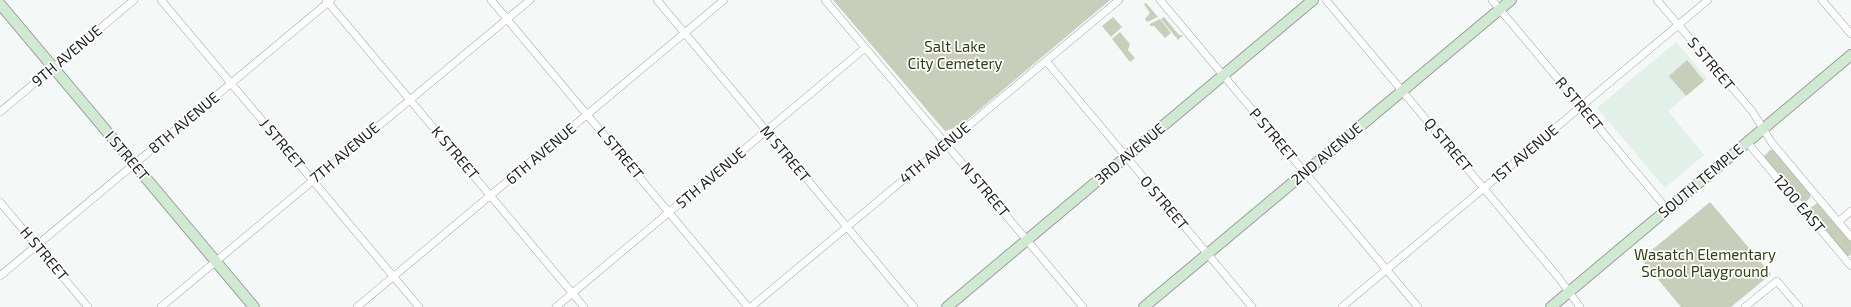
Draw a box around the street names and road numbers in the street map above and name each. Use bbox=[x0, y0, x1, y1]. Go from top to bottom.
street label: 9TH AVENUE bbox=[28, 21, 106, 91]
street label: S STREET bbox=[1684, 34, 1738, 94]
street label: R STREET bbox=[1551, 73, 1607, 135]
street label: 8TH AVENUE bbox=[145, 88, 223, 158]
street label: P STREET bbox=[1246, 105, 1300, 165]
street label: Q STREET bbox=[1420, 114, 1476, 176]
street label: J STREET bbox=[256, 115, 308, 173]
street label: 4TH AVENUE bbox=[896, 118, 974, 188]
street label: 7TH AVENUE bbox=[307, 119, 383, 187]
street label: 6TH AVENUE bbox=[502, 119, 580, 189]
street label: 3RD AVENUE bbox=[1091, 119, 1169, 189]
street label: 2ND AVENUE bbox=[1288, 119, 1366, 189]
street label: 1ST AVENUE bbox=[1488, 121, 1562, 187]
street label: M STREET bbox=[756, 122, 814, 186]
street label: K STREET bbox=[427, 123, 483, 183]
street label: L STREET bbox=[593, 123, 647, 183]
street label: I STREET bbox=[101, 128, 153, 184]
street label: SOUTH TEMPLE bbox=[1655, 140, 1747, 222]
street label: 5TH AVENUE bbox=[672, 144, 750, 212]
street label: N STREET bbox=[957, 159, 1013, 221]
street label: 1200 EAST bbox=[1769, 171, 1829, 237]
street label: O STREET bbox=[1136, 172, 1192, 234]
street label: H STREET bbox=[16, 223, 72, 285]

